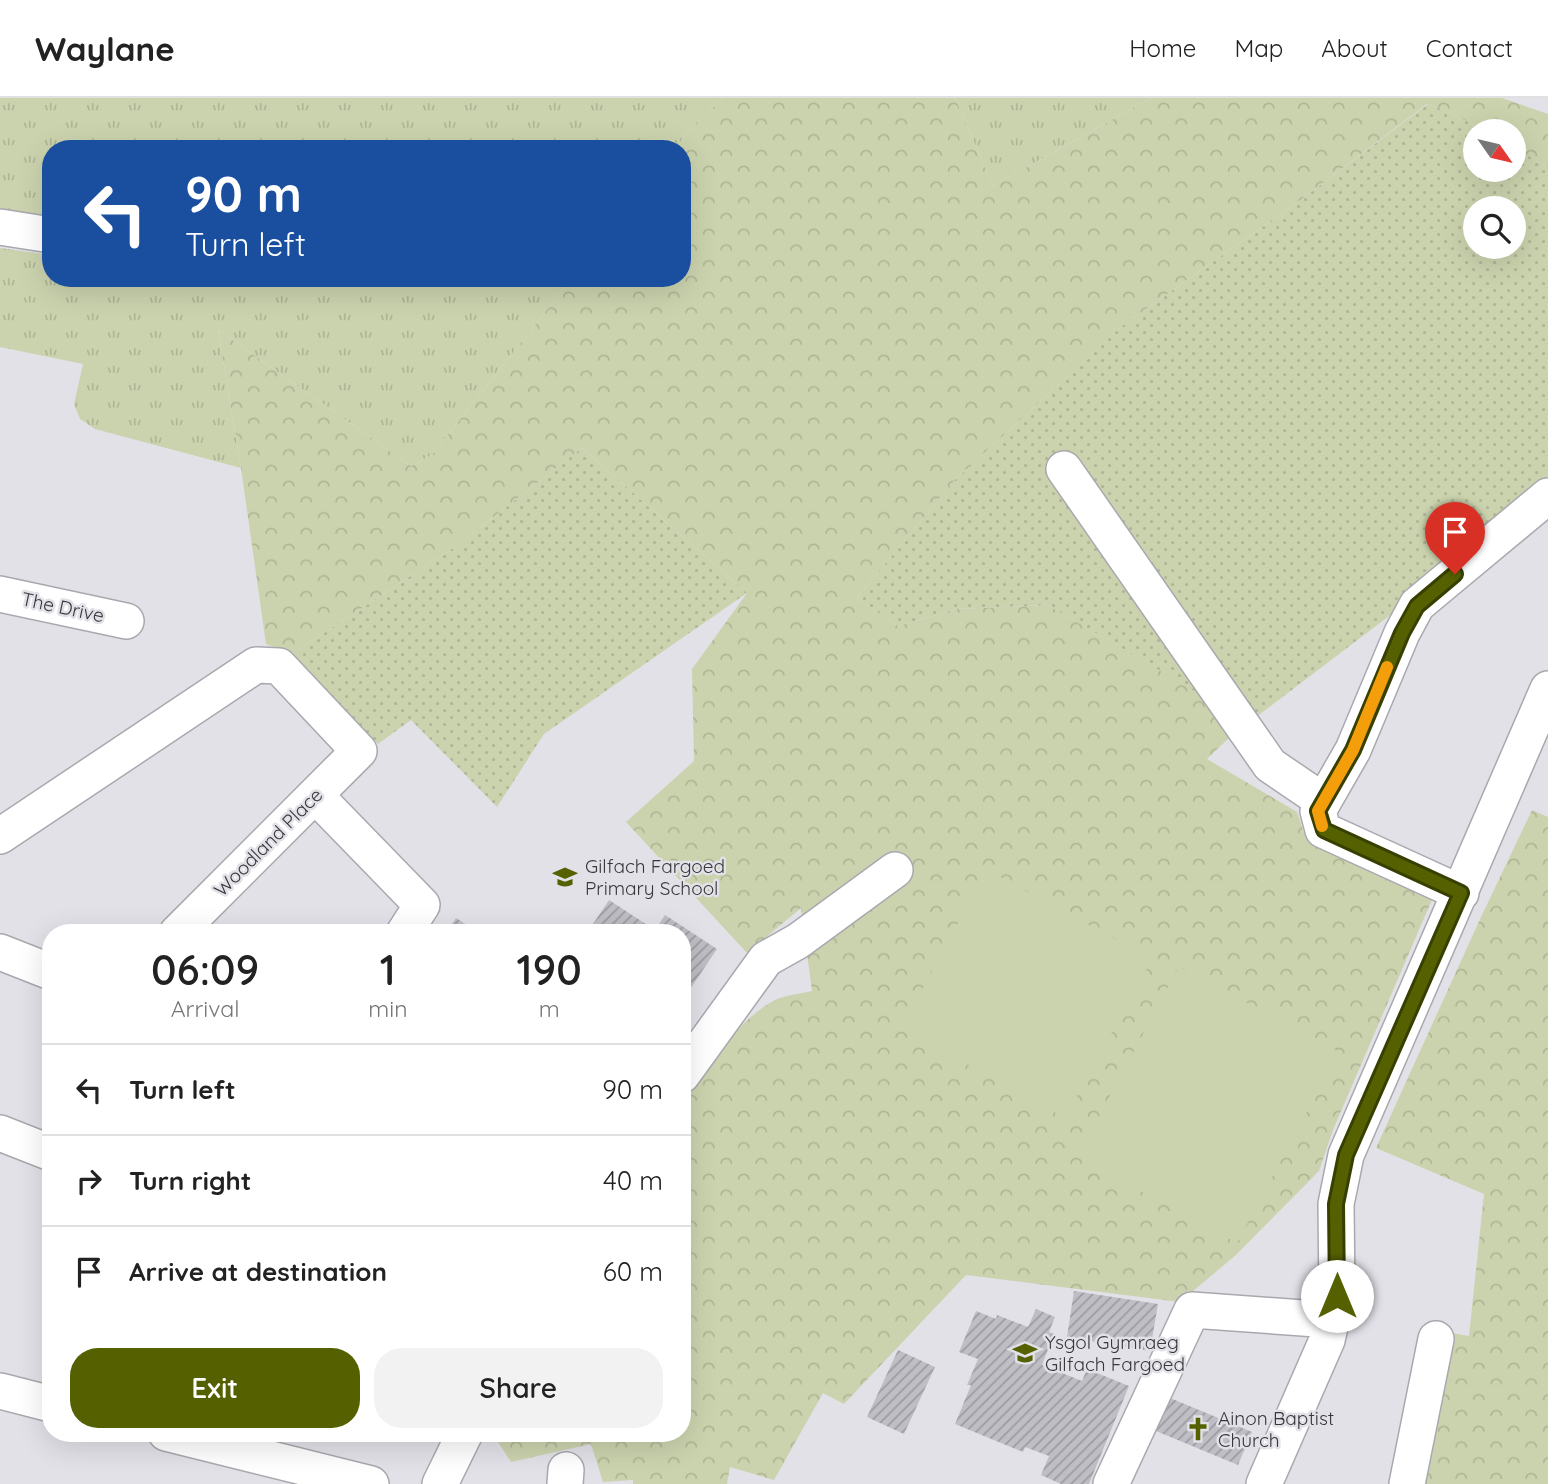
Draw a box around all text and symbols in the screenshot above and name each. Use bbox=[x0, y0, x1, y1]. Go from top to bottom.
text: Waylane bbox=[35, 28, 175, 69]
text: Home bbox=[1129, 33, 1196, 63]
text: Map bbox=[1234, 33, 1283, 63]
text: About bbox=[1321, 33, 1388, 63]
text: Contact bbox=[1426, 33, 1513, 63]
north arrow bbox=[1463, 119, 1526, 182]
map controls bbox=[1463, 119, 1526, 259]
text: 90 m bbox=[185, 163, 302, 224]
icon: left bbox=[70, 168, 161, 259]
button: search bbox=[1463, 196, 1526, 259]
text: Turn left bbox=[185, 224, 306, 264]
pin bbox=[1425, 502, 1485, 574]
icon: arrive bbox=[1436, 513, 1474, 551]
street label: The Drive bbox=[19, 587, 107, 627]
street label: Woodland Place bbox=[209, 783, 327, 901]
place label: Gilfach Fargoed Primary School bbox=[585, 854, 725, 900]
school or university icon: Gilfach Fargoed Primary School bbox=[551, 863, 579, 891]
text: 06:09 bbox=[151, 943, 259, 996]
text: 1 bbox=[380, 943, 396, 996]
text: 190 bbox=[517, 943, 582, 996]
text: Arrival bbox=[171, 994, 240, 1023]
text: min bbox=[368, 994, 407, 1023]
text: m bbox=[539, 994, 560, 1023]
icon: left bbox=[70, 1071, 108, 1109]
text: Turn left bbox=[129, 1073, 236, 1106]
text: 90 m bbox=[602, 1073, 663, 1106]
icon: right bbox=[70, 1162, 108, 1200]
text: Turn right bbox=[129, 1164, 251, 1197]
text: 40 m bbox=[603, 1164, 663, 1197]
icon: arrive bbox=[70, 1253, 108, 1291]
text: Arrive at destination bbox=[129, 1255, 387, 1288]
text: 60 m bbox=[603, 1255, 663, 1288]
position arrow bbox=[1300, 1259, 1374, 1333]
place label: Ysgol Gymraeg Gilfach Fargoed bbox=[1045, 1330, 1185, 1376]
school or university icon: Ysgol Gymraeg Gilfach Fargoed bbox=[1011, 1339, 1039, 1367]
button: Exit bbox=[70, 1348, 360, 1428]
button: Share bbox=[374, 1348, 663, 1428]
place label: Ainon Baptist Church bbox=[1218, 1406, 1334, 1452]
church icon: Ainon Baptist Church bbox=[1184, 1415, 1212, 1443]

